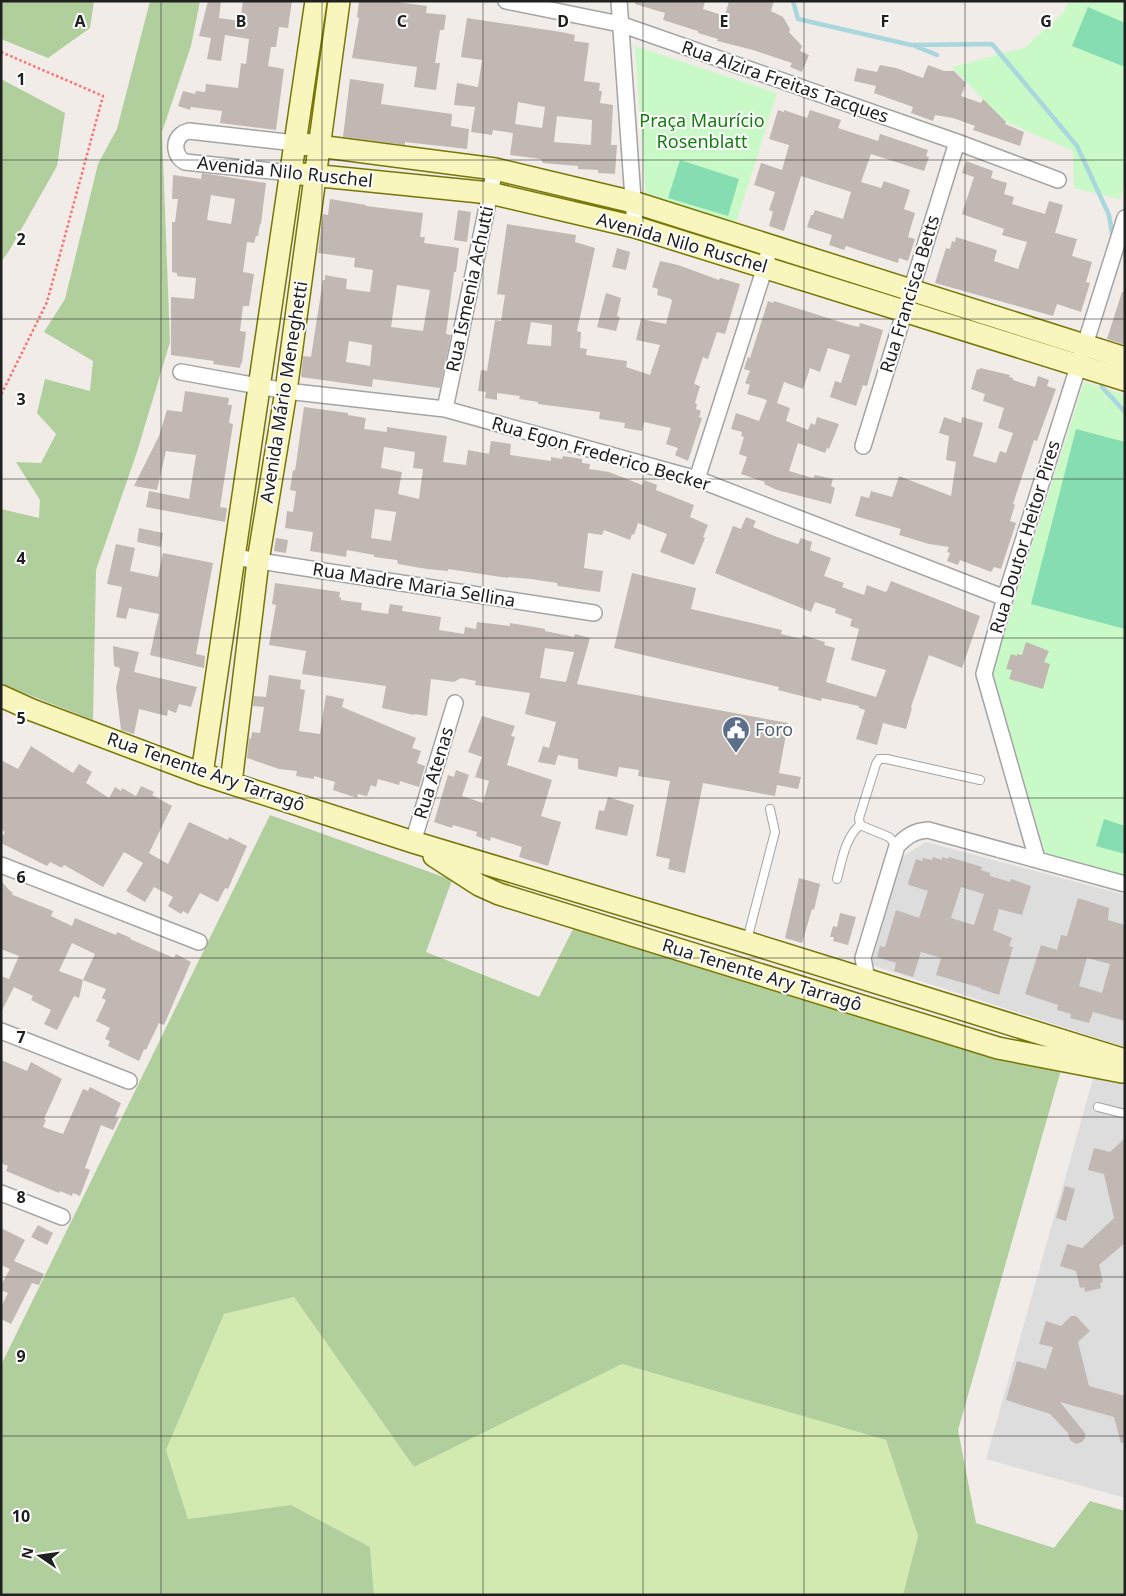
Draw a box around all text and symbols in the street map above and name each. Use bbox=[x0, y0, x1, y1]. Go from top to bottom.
text: A bbox=[74, 10, 86, 32]
text: B bbox=[236, 10, 246, 32]
text: C bbox=[397, 10, 407, 32]
text: D bbox=[557, 10, 569, 32]
text: E bbox=[720, 10, 729, 32]
text: F bbox=[881, 10, 889, 32]
text: G bbox=[1040, 10, 1052, 32]
street label: Rua Alzira Freitas Tacques bbox=[679, 34, 892, 128]
text: 1 bbox=[16, 68, 26, 90]
park label: Praça Maurício Rosenblatt bbox=[639, 108, 765, 153]
street label: Avenida Nilo Ruschel bbox=[196, 150, 374, 192]
street label: Rua Ismenia Achutti bbox=[440, 203, 498, 374]
street label: Avenida Nilo Ruschel bbox=[594, 206, 770, 278]
street label: Rua Francisca Betts bbox=[874, 212, 944, 375]
text: 2 bbox=[16, 228, 26, 250]
street label: Avenida Mário Meneghetti bbox=[254, 279, 312, 504]
text: 3 bbox=[16, 388, 26, 410]
street label: Rua Egon Frederico Becker bbox=[489, 410, 714, 496]
street label: Rua Doutor Heitor Pires bbox=[983, 437, 1065, 636]
text: 4 bbox=[16, 547, 26, 569]
street label: Rua Madre Maria Sellina bbox=[311, 556, 517, 612]
text: 5 bbox=[16, 707, 26, 729]
public building icon: Foro bbox=[721, 715, 751, 754]
place label: Foro bbox=[755, 717, 793, 741]
street label: Rua Atenas bbox=[408, 724, 458, 822]
street label: Rua Tenente Ary Tarragô bbox=[104, 726, 308, 816]
text: 6 bbox=[16, 866, 26, 888]
street label: Rua Tenente Ary Tarragô bbox=[659, 932, 865, 1016]
text: 7 bbox=[16, 1026, 26, 1048]
text: 8 bbox=[16, 1186, 26, 1208]
text: 9 bbox=[16, 1345, 26, 1367]
text: 10 bbox=[12, 1505, 30, 1527]
north arrow bbox=[15, 1531, 65, 1581]
text: N bbox=[16, 1545, 37, 1561]

